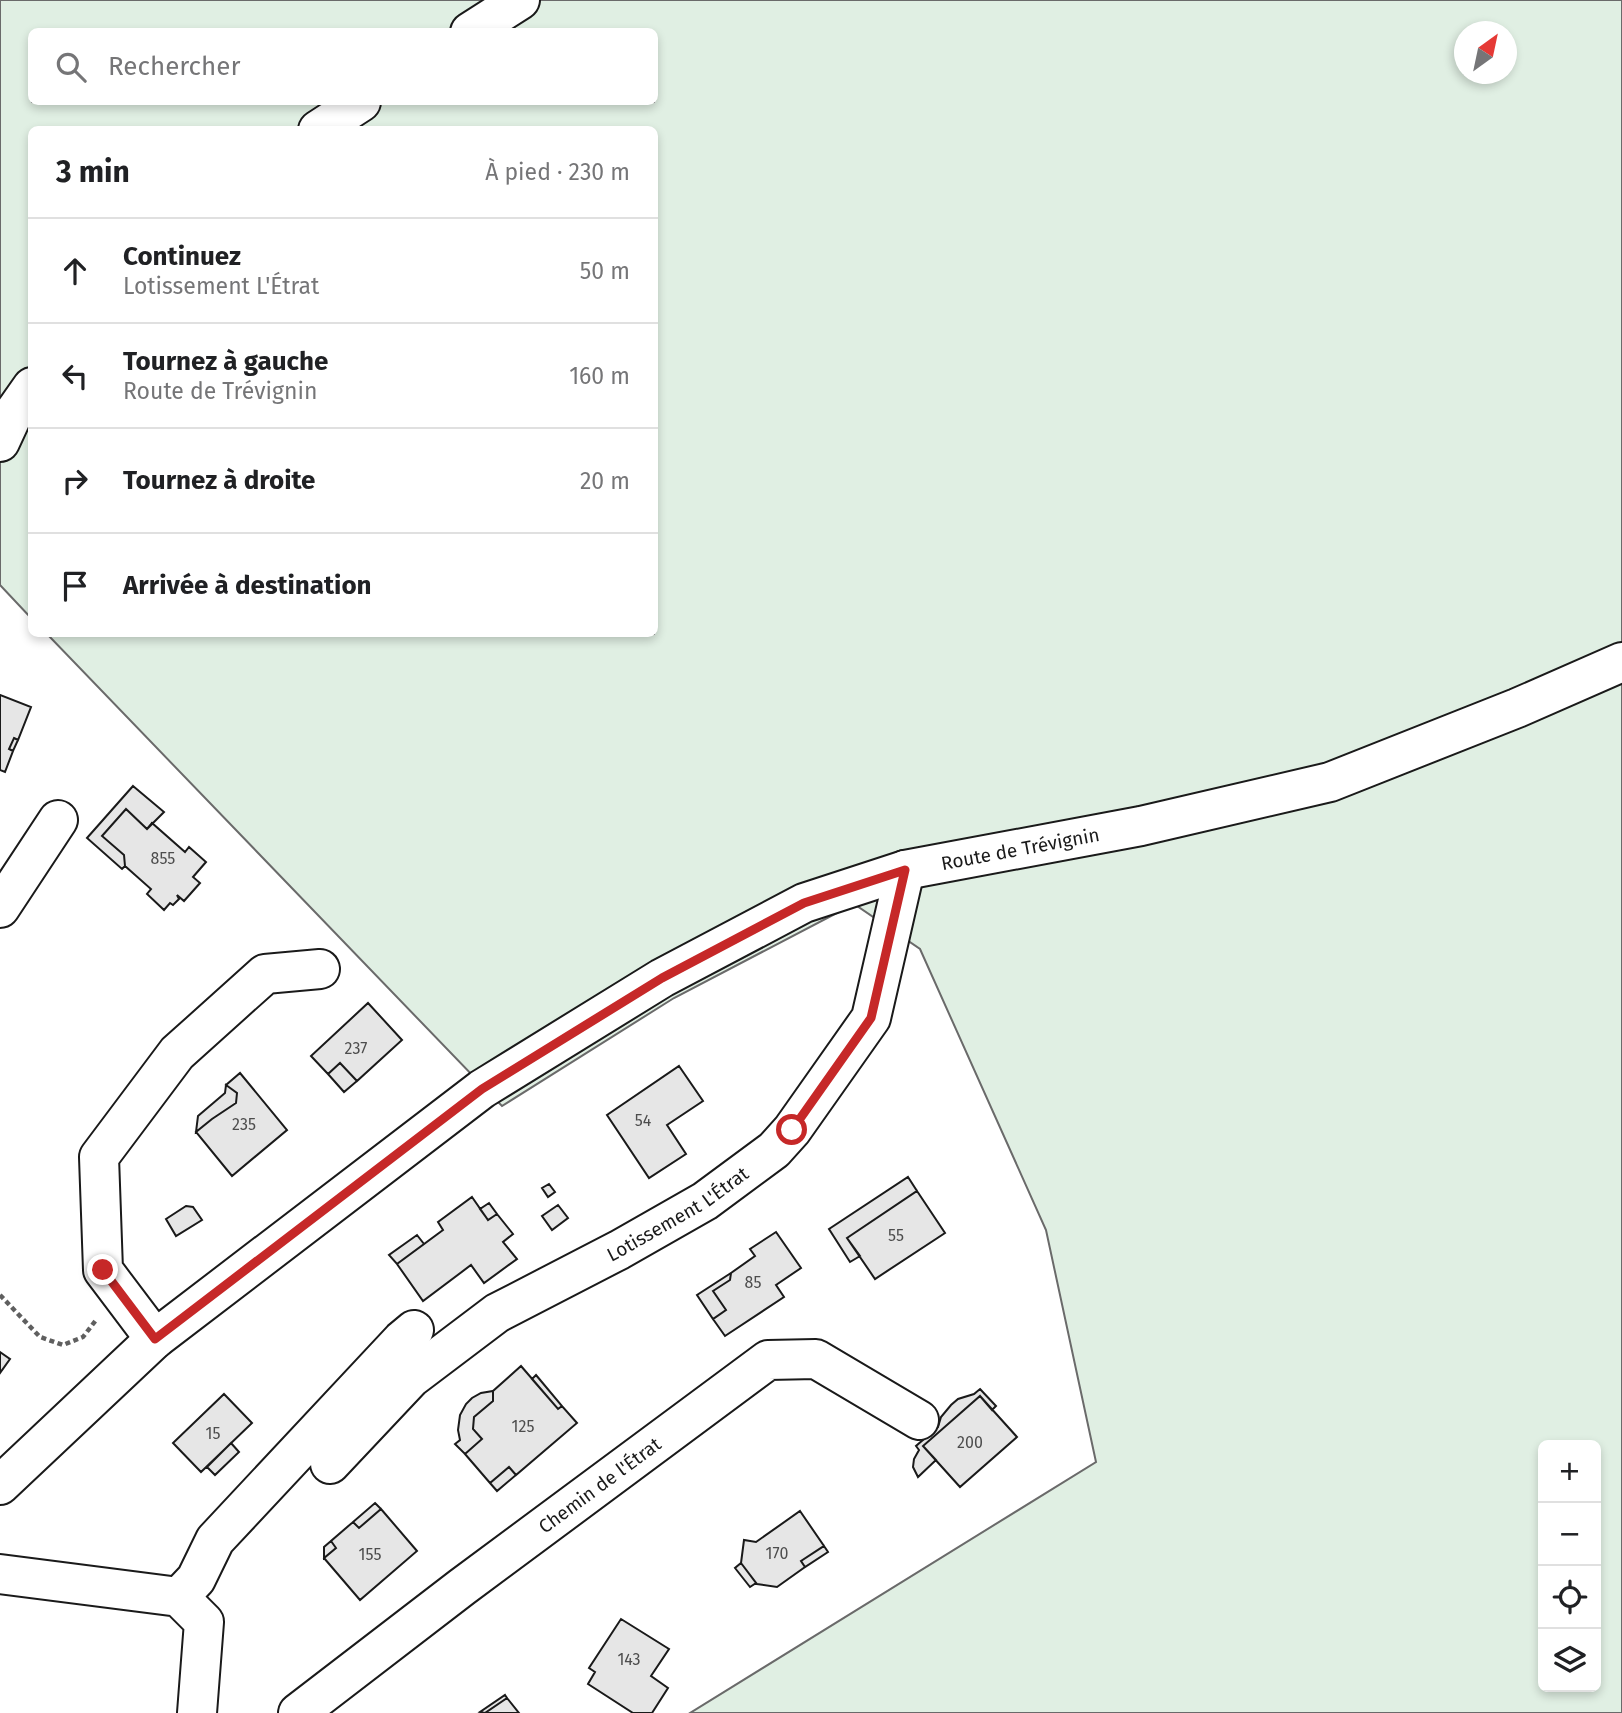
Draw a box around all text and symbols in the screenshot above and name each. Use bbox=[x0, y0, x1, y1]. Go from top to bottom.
north arrow bbox=[1454, 21, 1517, 84]
search box bbox=[28, 28, 658, 105]
icon: search bbox=[52, 48, 90, 86]
text: Rechercher bbox=[108, 51, 240, 82]
text: 3 min bbox=[56, 154, 130, 190]
text: À pied · 230 m bbox=[485, 158, 630, 186]
text: Continuez bbox=[123, 241, 241, 272]
icon: ahead bbox=[56, 252, 94, 290]
text: 50 m bbox=[580, 257, 630, 285]
text: Lotissement L'Étrat bbox=[123, 272, 319, 300]
text: Tournez à gauche bbox=[123, 346, 328, 377]
icon: left bbox=[56, 357, 94, 395]
text: 160 m bbox=[569, 362, 630, 390]
text: Route de Trévignin bbox=[123, 377, 317, 405]
icon: right bbox=[56, 462, 94, 500]
text: Tournez à droite bbox=[123, 465, 315, 496]
text: 20 m bbox=[580, 467, 630, 495]
icon: arrive bbox=[56, 567, 94, 605]
text: Arrivée à destination bbox=[123, 570, 372, 601]
street label: Route de Trévignin bbox=[939, 823, 1101, 875]
house number: 855 bbox=[151, 849, 175, 868]
house number: 237 bbox=[345, 1039, 367, 1058]
house number: 54 bbox=[635, 1111, 652, 1130]
route start bbox=[776, 1114, 807, 1145]
house number: 235 bbox=[232, 1115, 256, 1134]
street label: Lotissement L'Étrat bbox=[603, 1162, 753, 1266]
house number: 55 bbox=[888, 1226, 904, 1245]
route end bbox=[87, 1254, 118, 1285]
house number: 85 bbox=[745, 1273, 761, 1292]
house number: 125 bbox=[512, 1417, 534, 1436]
house number: 15 bbox=[206, 1424, 220, 1443]
street label: Chemin de l'Étrat bbox=[534, 1432, 666, 1538]
house number: 200 bbox=[957, 1433, 983, 1452]
map controls bbox=[1538, 1440, 1601, 1692]
button: + bbox=[1538, 1440, 1601, 1503]
button: − bbox=[1538, 1503, 1601, 1566]
house number: 170 bbox=[766, 1544, 788, 1563]
house number: 155 bbox=[359, 1545, 381, 1564]
button: locate bbox=[1538, 1566, 1601, 1629]
button: layers bbox=[1538, 1629, 1601, 1692]
house number: 143 bbox=[617, 1650, 641, 1669]

